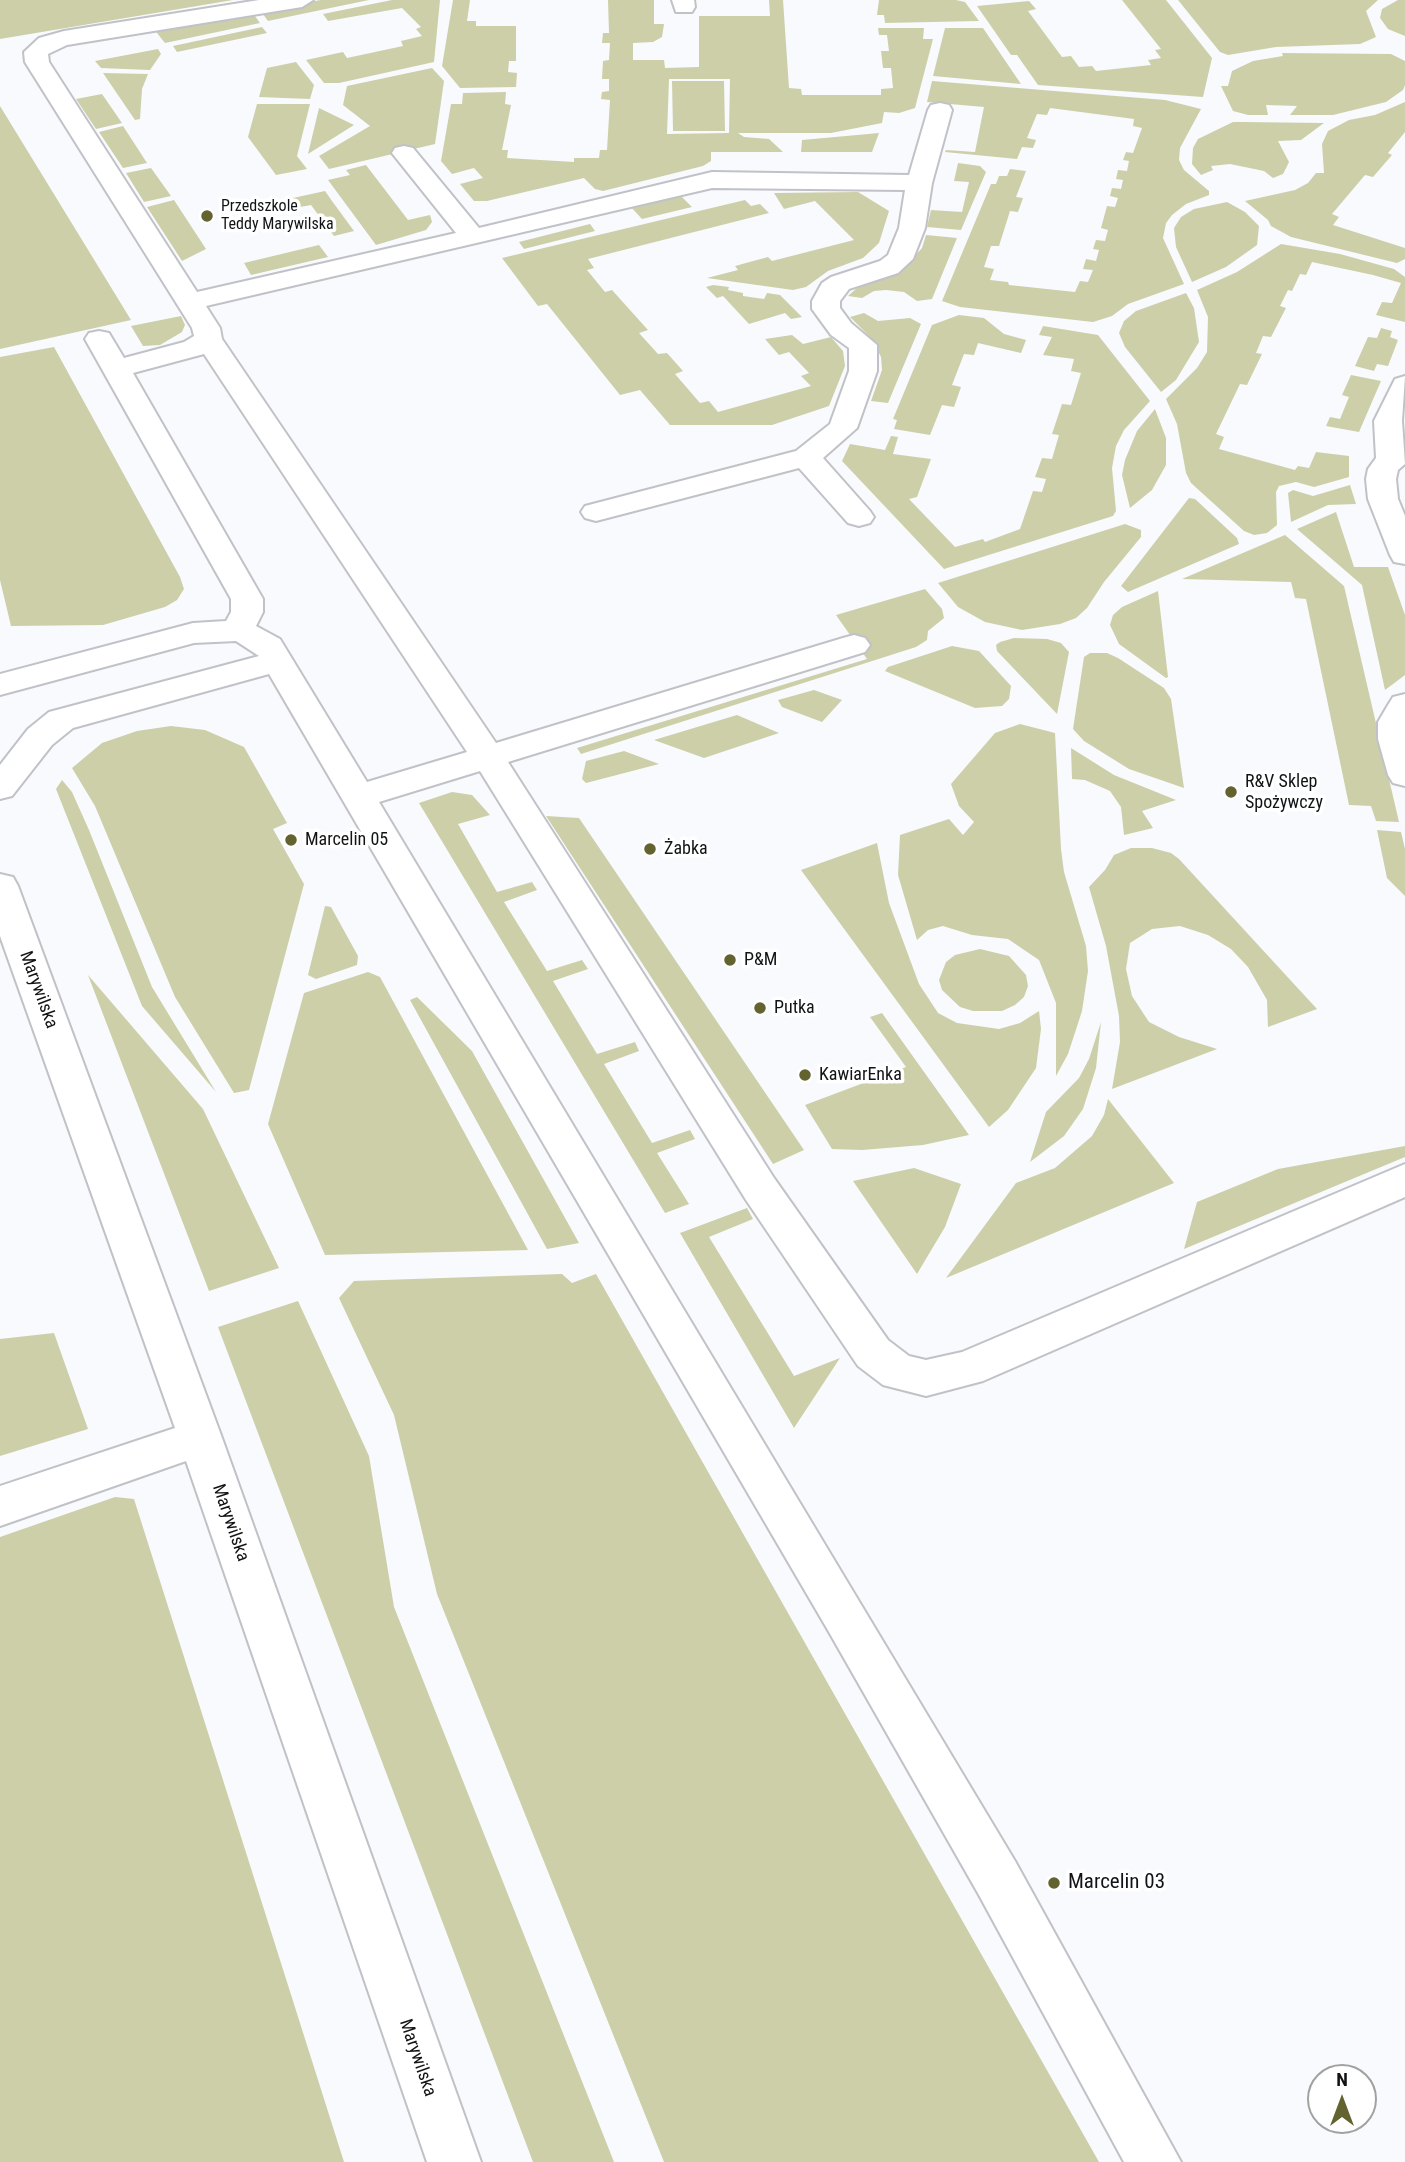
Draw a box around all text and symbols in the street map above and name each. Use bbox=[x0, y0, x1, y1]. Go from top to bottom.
place label: Przedszkole Teddy Marywilska bbox=[221, 197, 334, 235]
marker: Przedszkole Teddy Marywilska bbox=[199, 208, 215, 224]
place label: R&V Sklep Spożywczy bbox=[1245, 771, 1323, 814]
marker: R&V Sklep Spożywczy bbox=[1223, 784, 1239, 800]
place label: Marcelin 05 bbox=[305, 829, 388, 851]
marker: Marcelin 05 bbox=[283, 832, 299, 848]
place label: Żabka bbox=[664, 838, 708, 860]
marker: Żabka bbox=[642, 841, 658, 857]
street label: Marywilska bbox=[14, 949, 62, 1031]
place label: P&M bbox=[744, 949, 777, 971]
marker: P&M bbox=[722, 952, 738, 968]
place label: Putka bbox=[774, 997, 815, 1019]
marker: Putka bbox=[752, 1000, 768, 1016]
place label: KawiarEnka bbox=[819, 1064, 902, 1086]
marker: KawiarEnka bbox=[797, 1067, 813, 1083]
street label: Marywilska bbox=[207, 1482, 253, 1564]
place label: Marcelin 03 bbox=[1068, 1870, 1165, 1896]
marker: Marcelin 03 bbox=[1046, 1875, 1062, 1891]
street label: Marywilska bbox=[394, 2017, 440, 2099]
north arrow bbox=[1307, 2064, 1377, 2134]
text: N bbox=[1336, 2068, 1348, 2091]

